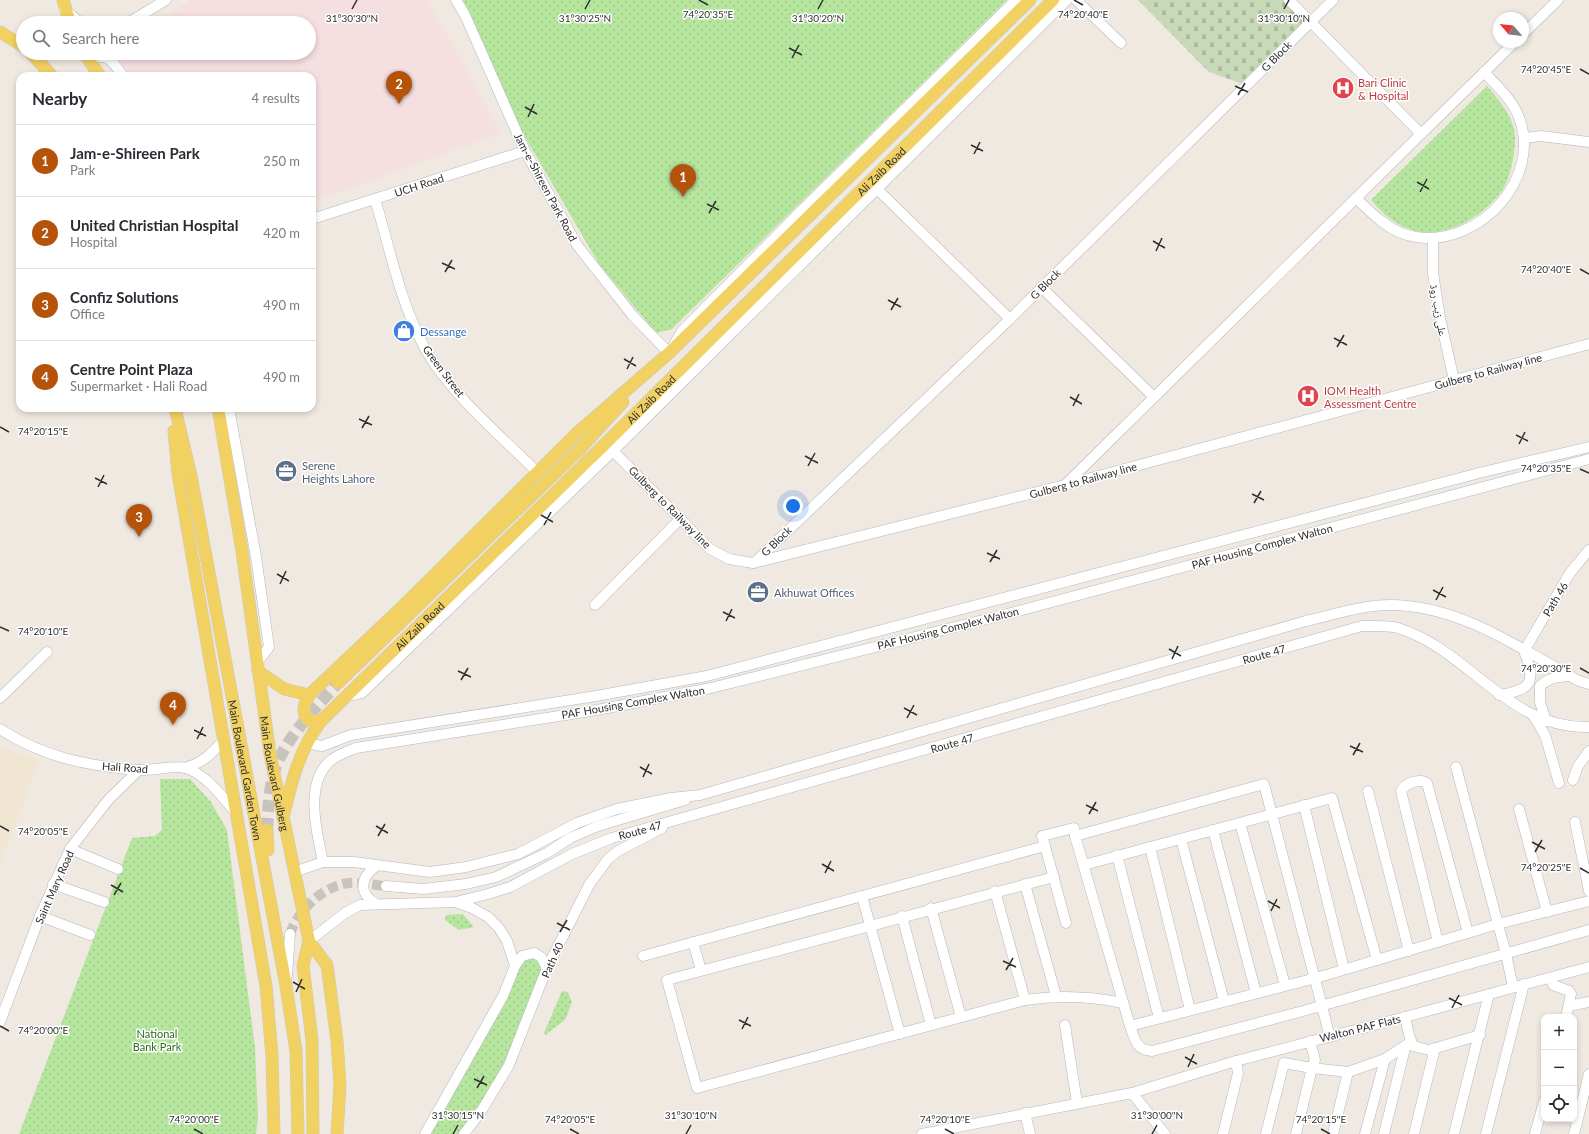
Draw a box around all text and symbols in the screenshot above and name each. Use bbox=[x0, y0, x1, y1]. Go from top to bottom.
text: 74°20'35"E bbox=[683, 8, 733, 20]
text: 74°20'40"E bbox=[1058, 8, 1108, 20]
text: 31°30'30"N bbox=[326, 12, 378, 24]
text: 31°30'25"N bbox=[559, 12, 611, 24]
text: 31°30'20"N bbox=[792, 12, 844, 24]
text: 31°30'10"N bbox=[1258, 12, 1310, 24]
north arrow bbox=[1493, 12, 1529, 48]
search box bbox=[16, 16, 316, 60]
icon: search bbox=[30, 27, 52, 49]
text: Search here bbox=[62, 29, 139, 47]
street label: G Block bbox=[1258, 38, 1294, 74]
text: 74°20'45"E bbox=[1521, 63, 1571, 75]
pin: 2 bbox=[386, 71, 412, 104]
hospital icon: Bari Clinic & Hospital bbox=[1330, 75, 1356, 101]
place label: Bari Clinic & Hospital bbox=[1358, 76, 1409, 102]
text: Nearby bbox=[32, 88, 87, 109]
text: 4 results bbox=[252, 90, 300, 106]
street label: Jam-e-Shireen Park Road bbox=[512, 131, 580, 243]
text: Jam-e-Shireen Park bbox=[70, 144, 200, 162]
street label: Ali Zaib Road bbox=[854, 144, 908, 198]
text: 1 bbox=[41, 153, 49, 169]
text: 250 m bbox=[263, 153, 300, 169]
text: Park bbox=[70, 162, 95, 178]
pin: 1 bbox=[670, 164, 696, 197]
street label: UCH Road bbox=[393, 171, 445, 199]
text: United Christian Hospital bbox=[70, 216, 238, 234]
text: 2 bbox=[41, 225, 49, 241]
text: 420 m bbox=[263, 225, 300, 241]
text: Hospital bbox=[70, 234, 117, 250]
text: 74°20'40"E bbox=[1521, 263, 1571, 275]
street label: G Block bbox=[1027, 266, 1063, 302]
street label: علی زیب روڈ bbox=[1427, 283, 1450, 338]
text: Confiz Solutions bbox=[70, 288, 179, 306]
text: 3 bbox=[41, 297, 49, 313]
text: 490 m bbox=[263, 297, 300, 313]
text: Office bbox=[70, 306, 105, 322]
shop icon: Dessange bbox=[391, 318, 417, 344]
place label: Dessange bbox=[420, 325, 467, 338]
street label: Green Street bbox=[420, 343, 468, 399]
street label: Gulberg to Railway line bbox=[1433, 350, 1543, 392]
text: Centre Point Plaza bbox=[70, 360, 193, 378]
text: 4 bbox=[41, 369, 49, 385]
text: 490 m bbox=[263, 369, 300, 385]
street label: Ali Zaib Road bbox=[623, 372, 678, 426]
text: Supermarket · Hali Road bbox=[70, 378, 207, 394]
hospital icon: IOM Health Assessment Centre bbox=[1295, 383, 1321, 409]
place label: IOM Health Assessment Centre bbox=[1324, 384, 1417, 410]
text: 74°20'15"E bbox=[18, 425, 68, 437]
office icon: Serene Heights Lahore bbox=[273, 458, 299, 484]
place label: Serene Heights Lahore bbox=[302, 459, 375, 485]
street label: Gulberg to Railway line bbox=[1028, 459, 1138, 501]
text: 74°20'35"E bbox=[1521, 462, 1571, 474]
street label: Gulberg to Railway line bbox=[626, 463, 714, 551]
your location bbox=[783, 496, 803, 516]
pin: 3 bbox=[126, 504, 152, 537]
street label: PAF Housing Complex Walton bbox=[1190, 521, 1334, 571]
street label: G Block bbox=[758, 523, 794, 559]
office icon: Akhuwat Offices bbox=[745, 579, 771, 605]
street label: Path 46 bbox=[1540, 580, 1570, 618]
place label: Akhuwat Offices bbox=[774, 586, 854, 599]
street label: Ali Zaib Road bbox=[392, 598, 446, 652]
street label: PAF Housing Complex Walton bbox=[876, 604, 1020, 652]
text: 74°20'10"E bbox=[18, 625, 68, 637]
street label: Route 47 bbox=[1241, 642, 1287, 666]
text: 74°20'30"E bbox=[1521, 662, 1571, 674]
street label: PAF Housing Complex Walton bbox=[560, 683, 706, 721]
pin: 4 bbox=[160, 692, 186, 725]
street label: Main Boulevard Garden Town bbox=[226, 699, 265, 841]
street label: Main Boulevard Gulberg bbox=[258, 715, 292, 833]
street label: Route 47 bbox=[929, 731, 975, 755]
street label: Hali Road bbox=[102, 759, 148, 775]
street label: Route 47 bbox=[617, 818, 663, 842]
text: 74°20'05"E bbox=[18, 825, 68, 837]
street label: Saint Mary Road bbox=[32, 848, 76, 926]
text: 74°20'25"E bbox=[1521, 861, 1571, 873]
street label: Path 40 bbox=[538, 940, 566, 980]
street label: Walton PAF Flats bbox=[1318, 1012, 1402, 1044]
map controls bbox=[1541, 1014, 1577, 1122]
button: + bbox=[1541, 1014, 1577, 1050]
text: 74°20'00"E bbox=[18, 1024, 68, 1036]
park label: National Bank Park bbox=[133, 1027, 182, 1053]
button: − bbox=[1541, 1050, 1577, 1086]
button: locate bbox=[1541, 1086, 1577, 1122]
text: 31°30'15"N bbox=[432, 1109, 484, 1121]
text: 31°30'10"N bbox=[665, 1109, 717, 1121]
text: 31°30'00"N bbox=[1131, 1109, 1183, 1121]
text: 74°20'00"E bbox=[169, 1113, 219, 1125]
text: 74°20'05"E bbox=[545, 1113, 595, 1125]
text: 74°20'10"E bbox=[920, 1113, 970, 1125]
text: 74°20'15"E bbox=[1296, 1113, 1346, 1125]

